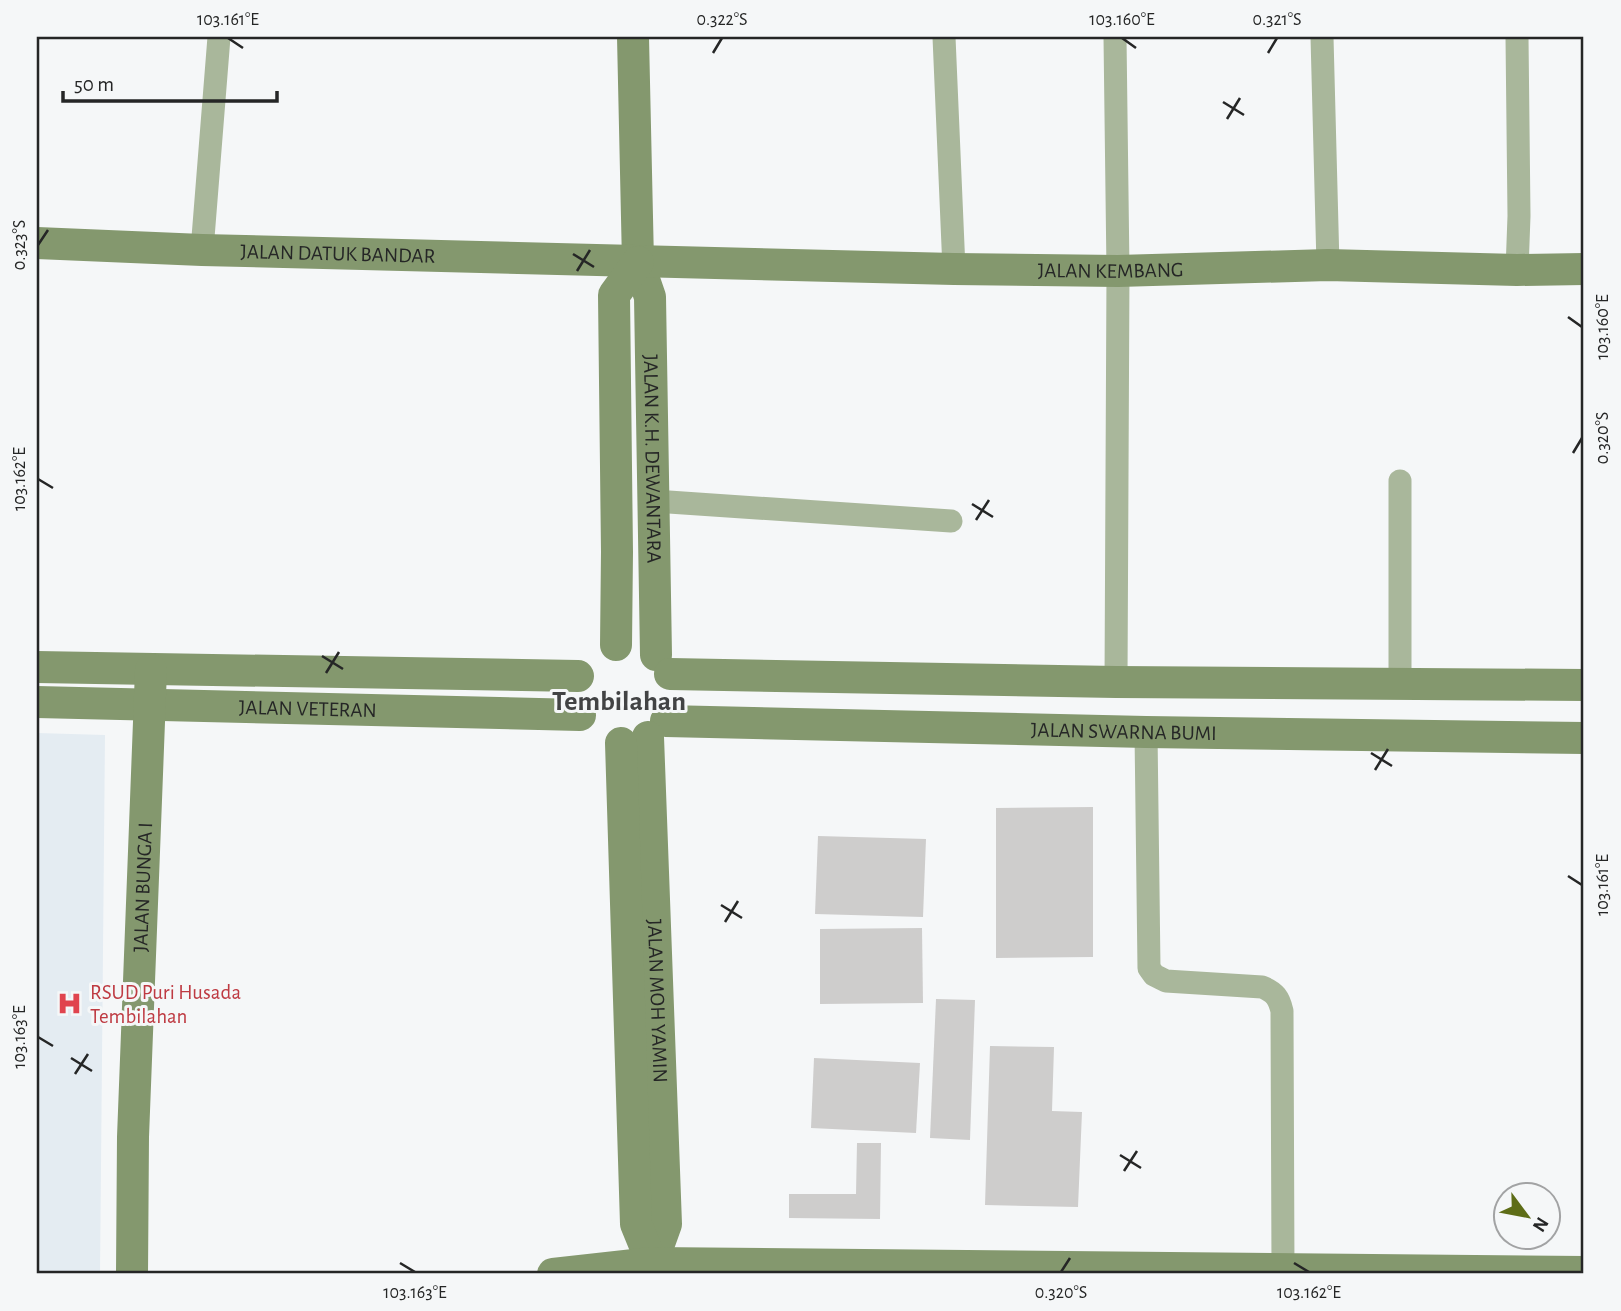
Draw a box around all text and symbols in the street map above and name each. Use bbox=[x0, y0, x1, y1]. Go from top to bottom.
text: 103.161°E bbox=[197, 11, 259, 29]
text: 0.322°S bbox=[696, 11, 748, 29]
text: 103.160°E bbox=[1089, 11, 1155, 29]
text: 0.321°S bbox=[1252, 11, 1302, 29]
scale bar bbox=[63, 60, 276, 104]
text: 50 m bbox=[74, 74, 114, 95]
text: 0.323°S bbox=[11, 220, 29, 270]
street label: JALAN DATUK BANDAR bbox=[240, 241, 435, 267]
street label: JALAN KEMBANG bbox=[1038, 259, 1184, 282]
text: 103.160°E bbox=[1594, 294, 1612, 360]
street label: JALAN K.H. DEWANTARA bbox=[640, 354, 664, 564]
text: 0.320°S bbox=[1594, 412, 1612, 464]
text: 103.162°E bbox=[11, 447, 29, 511]
district label: Tembilahan bbox=[552, 688, 686, 716]
street label: JALAN VETERAN bbox=[239, 697, 377, 721]
street label: JALAN SWARNA BUMI bbox=[1031, 719, 1217, 744]
street label: JALAN BUNGA I bbox=[130, 822, 156, 952]
text: 103.161°E bbox=[1594, 854, 1612, 916]
street label: JALAN MOH YAMIN bbox=[644, 919, 671, 1083]
place label: RSUD Puri Husada Tembilahan bbox=[90, 982, 241, 1027]
hospital icon: RSUD Puri Husada Tembilahan bbox=[56, 990, 84, 1018]
text: 103.163°E bbox=[11, 1005, 29, 1069]
north arrow bbox=[1492, 1182, 1562, 1252]
text: N bbox=[1529, 1214, 1552, 1235]
text: 103.163°E bbox=[383, 1284, 447, 1302]
text: 0.320°S bbox=[1035, 1284, 1087, 1302]
text: 103.162°E bbox=[1277, 1284, 1341, 1302]

